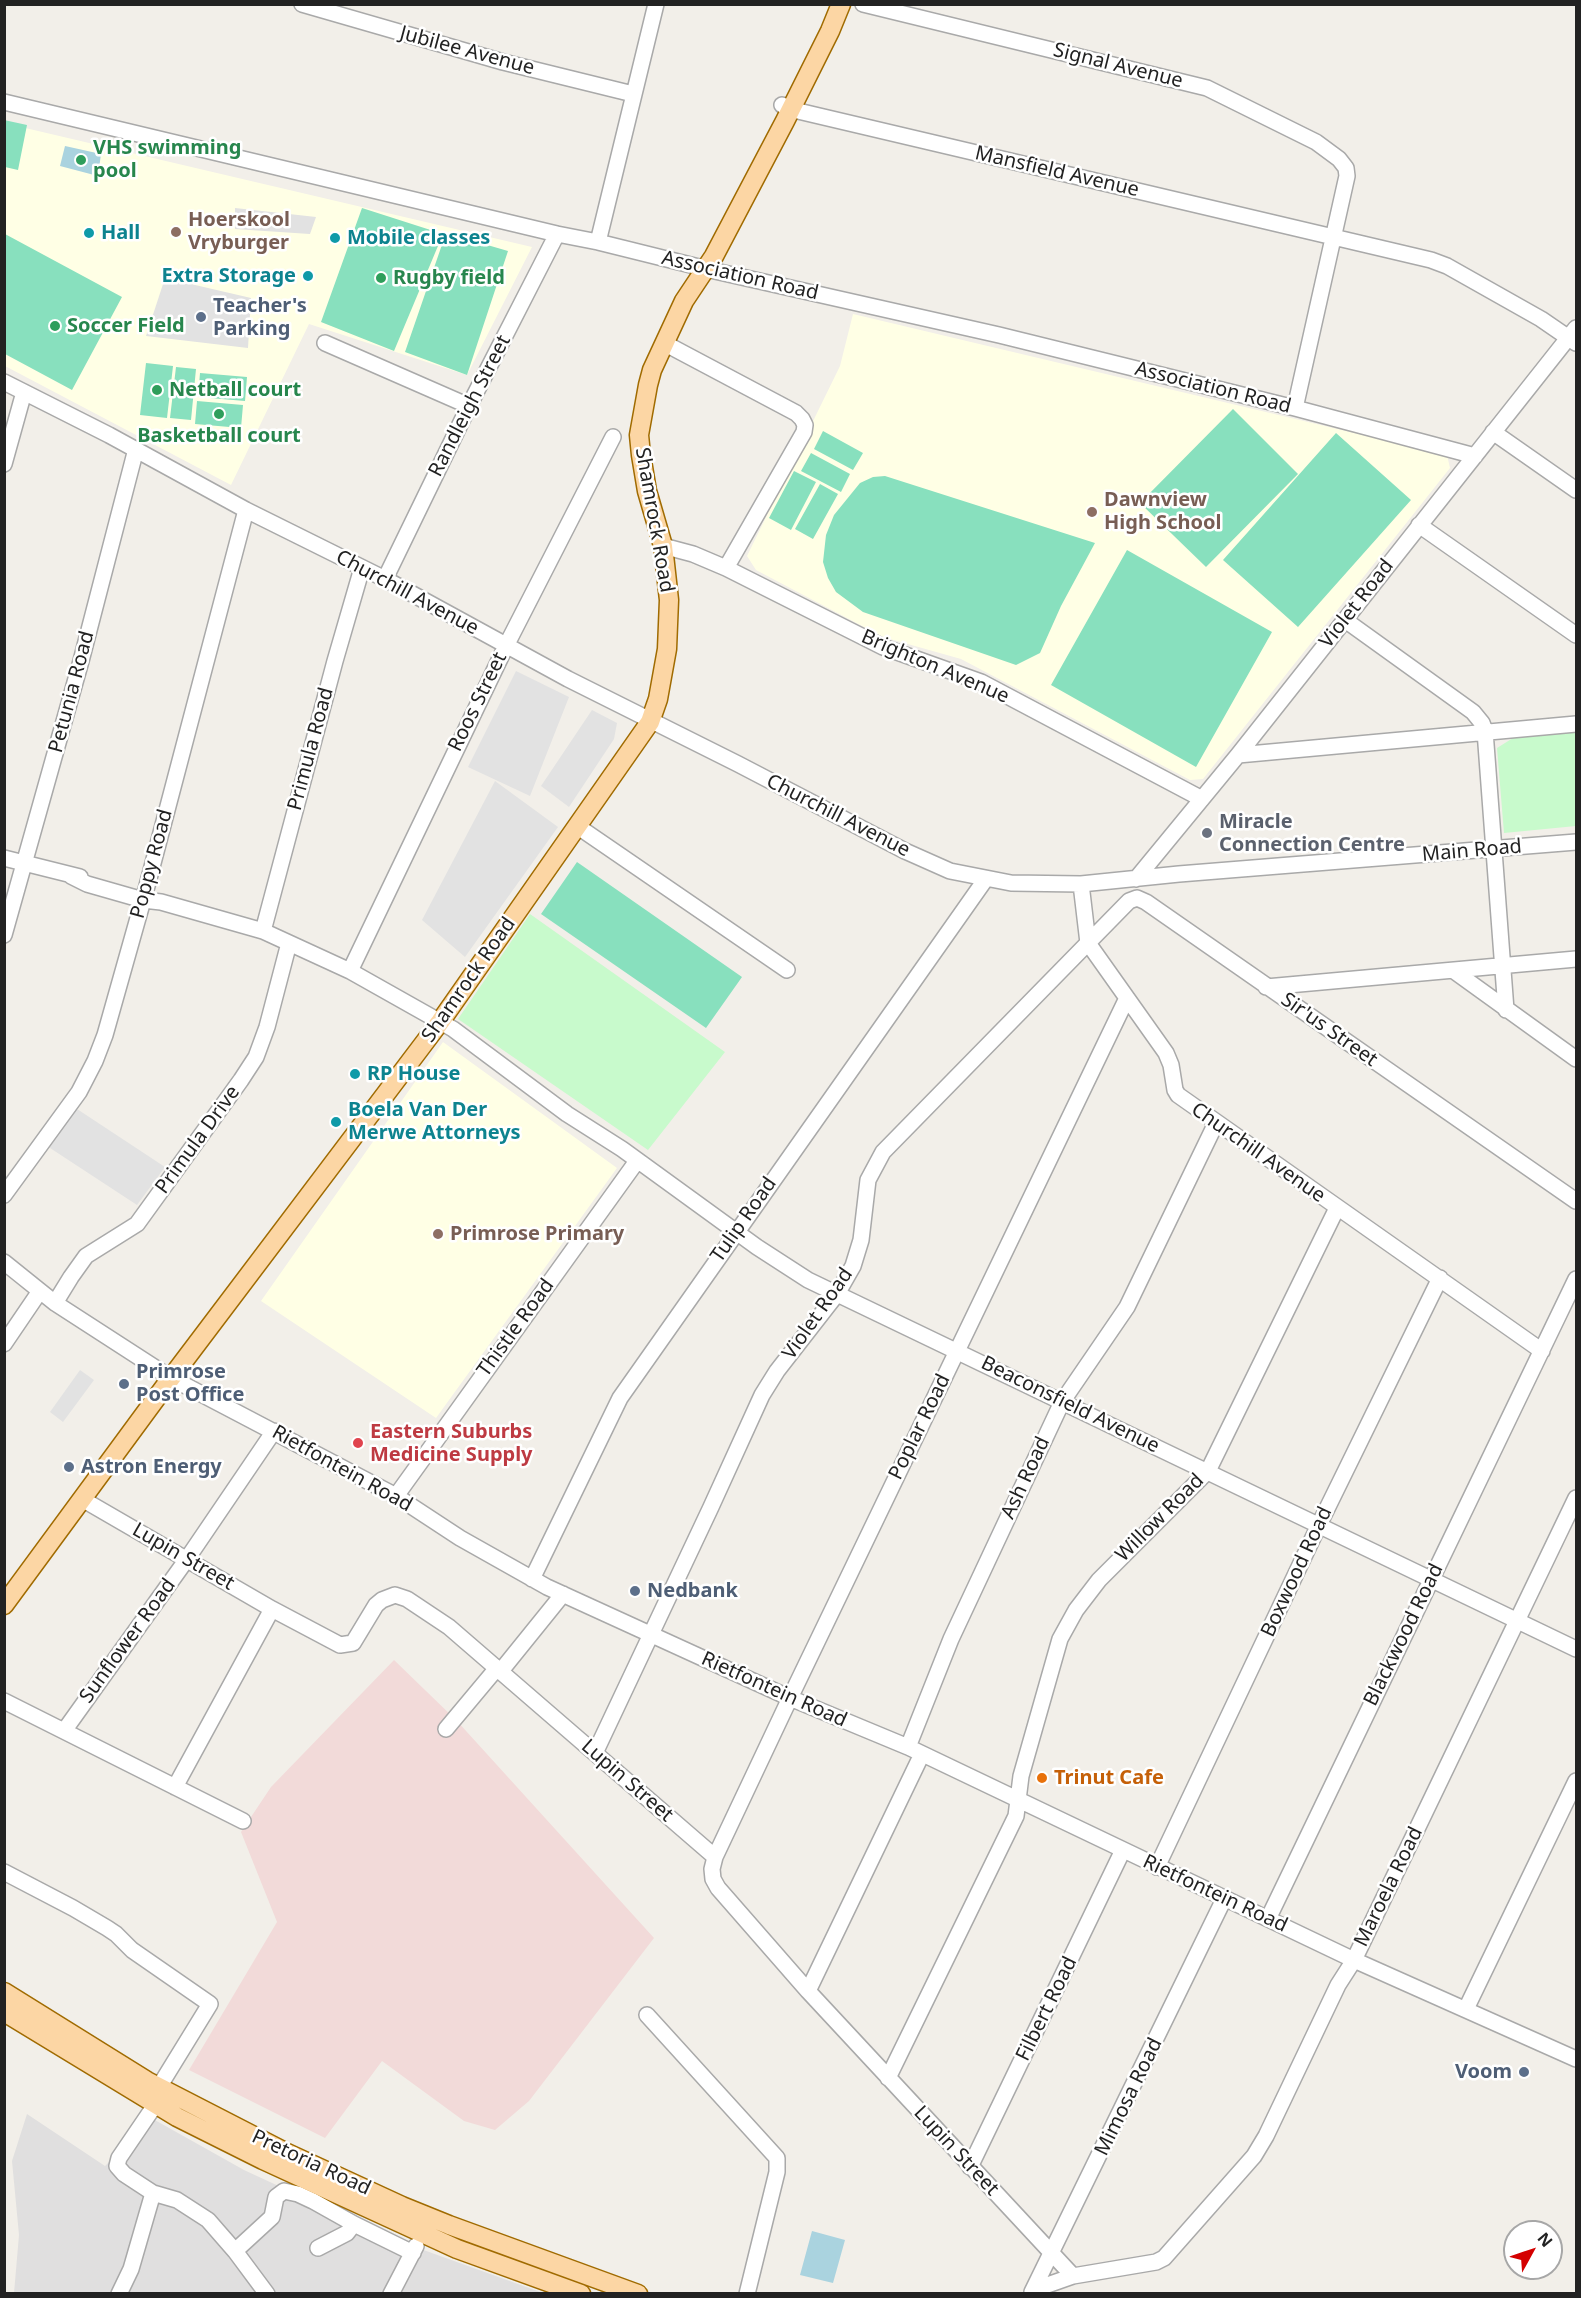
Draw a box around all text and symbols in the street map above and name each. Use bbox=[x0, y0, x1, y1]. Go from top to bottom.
street label: Jubilee Avenue bbox=[397, 21, 537, 81]
street label: Signal Avenue bbox=[1051, 38, 1185, 94]
place label: VHS swimming pool bbox=[93, 136, 241, 183]
street label: Mansfield Avenue bbox=[973, 141, 1141, 203]
marker: VHS swimming pool bbox=[74, 153, 88, 167]
place label: Hoerskool Vryburger bbox=[188, 208, 290, 255]
place label: Hall bbox=[101, 221, 140, 245]
marker: Hoerskool Vryburger bbox=[169, 225, 183, 239]
marker: Hall bbox=[82, 226, 96, 240]
place label: Mobile classes bbox=[347, 226, 490, 250]
marker: Mobile classes bbox=[328, 231, 342, 245]
street label: Association Road bbox=[659, 246, 821, 306]
place label: Extra Storage bbox=[162, 264, 296, 288]
place label: Rugby field bbox=[393, 266, 505, 290]
marker: Extra Storage bbox=[301, 269, 315, 283]
marker: Rugby field bbox=[374, 271, 388, 285]
place label: Teacher's Parking bbox=[213, 294, 307, 341]
marker: Teacher's Parking bbox=[194, 310, 208, 324]
place label: Soccer Field bbox=[67, 314, 185, 338]
marker: Soccer Field bbox=[48, 319, 62, 333]
street label: Randleigh Street bbox=[424, 331, 516, 481]
street label: Association Road bbox=[1132, 357, 1294, 419]
place label: Netball court bbox=[169, 378, 301, 402]
marker: Netball court bbox=[150, 383, 164, 397]
marker: Basketball court bbox=[212, 407, 226, 421]
place label: Basketball court bbox=[137, 424, 301, 448]
street label: Shamrock Road bbox=[629, 446, 679, 594]
place label: Dawnview High School bbox=[1104, 488, 1221, 535]
marker: Dawnview High School bbox=[1085, 505, 1099, 519]
street label: Churchill Avenue bbox=[332, 545, 482, 641]
street label: Violet Road bbox=[1315, 555, 1399, 653]
street label: Brighton Avenue bbox=[858, 625, 1012, 709]
street label: Petunia Road bbox=[44, 629, 100, 755]
street label: Roos Street bbox=[444, 649, 512, 755]
street label: Primula Road bbox=[283, 685, 339, 813]
street label: Churchill Avenue bbox=[762, 769, 914, 863]
street label: Poppy Road bbox=[126, 807, 178, 921]
place label: Miracle Connection Centre bbox=[1219, 810, 1405, 857]
marker: Miracle Connection Centre bbox=[1200, 826, 1214, 840]
street label: Main Road bbox=[1421, 835, 1523, 867]
street label: Shamrock Road bbox=[417, 913, 521, 1047]
street label: Sir'us Street bbox=[1276, 988, 1382, 1072]
place label: RP House bbox=[367, 1062, 461, 1086]
marker: RP House bbox=[348, 1067, 362, 1081]
street label: Primula Drive bbox=[151, 1081, 245, 1199]
place label: Boela Van Der Merwe Attorneys bbox=[348, 1098, 521, 1145]
street label: Churchill Avenue bbox=[1186, 1098, 1330, 1208]
marker: Boela Van Der Merwe Attorneys bbox=[329, 1115, 343, 1129]
street label: Tulip Road bbox=[706, 1173, 782, 1267]
place label: Primrose Primary bbox=[450, 1222, 624, 1246]
marker: Primrose Primary bbox=[431, 1227, 445, 1241]
street label: Violet Road bbox=[778, 1264, 858, 1364]
street label: Thistle Road bbox=[472, 1274, 560, 1382]
street label: Beaconsfield Avenue bbox=[977, 1351, 1163, 1459]
place label: Primrose Post Office bbox=[136, 1360, 244, 1407]
street label: Poplar Road bbox=[884, 1370, 956, 1484]
marker: Primrose Post Office bbox=[117, 1377, 131, 1391]
place label: Eastern Suburbs Medicine Supply bbox=[370, 1420, 533, 1467]
street label: Rietfontein Road bbox=[268, 1421, 416, 1517]
street label: Ash Road bbox=[997, 1433, 1055, 1523]
marker: Eastern Suburbs Medicine Supply bbox=[351, 1436, 365, 1450]
place label: Astron Energy bbox=[81, 1455, 222, 1479]
marker: Astron Energy bbox=[62, 1460, 76, 1474]
street label: Willow Road bbox=[1111, 1469, 1209, 1567]
street label: Boxwood Road bbox=[1256, 1503, 1338, 1641]
street label: Lupin Street bbox=[128, 1518, 238, 1596]
street label: Blackwood Road bbox=[1359, 1560, 1449, 1710]
street label: Sunflower Road bbox=[75, 1574, 181, 1708]
place label: Nedbank bbox=[647, 1579, 738, 1603]
marker: Nedbank bbox=[628, 1584, 642, 1598]
street label: Rietfontein Road bbox=[698, 1647, 850, 1733]
street label: Lupin Street bbox=[576, 1735, 678, 1827]
place label: Trinut Cafe bbox=[1054, 1766, 1164, 1790]
marker: Trinut Cafe bbox=[1035, 1771, 1049, 1785]
street label: Maroela Road bbox=[1350, 1823, 1428, 1951]
street label: Rietfontein Road bbox=[1139, 1850, 1291, 1938]
street label: Filbert Road bbox=[1011, 1953, 1083, 2065]
street label: Mimosa Road bbox=[1090, 2034, 1168, 2160]
place label: Voom bbox=[1455, 2060, 1512, 2084]
marker: Voom bbox=[1517, 2065, 1531, 2079]
street label: Lupin Street bbox=[908, 2101, 1004, 2201]
street label: Pretoria Road bbox=[248, 2125, 374, 2201]
north arrow bbox=[1503, 2220, 1563, 2280]
text: N bbox=[1533, 2228, 1558, 2252]

